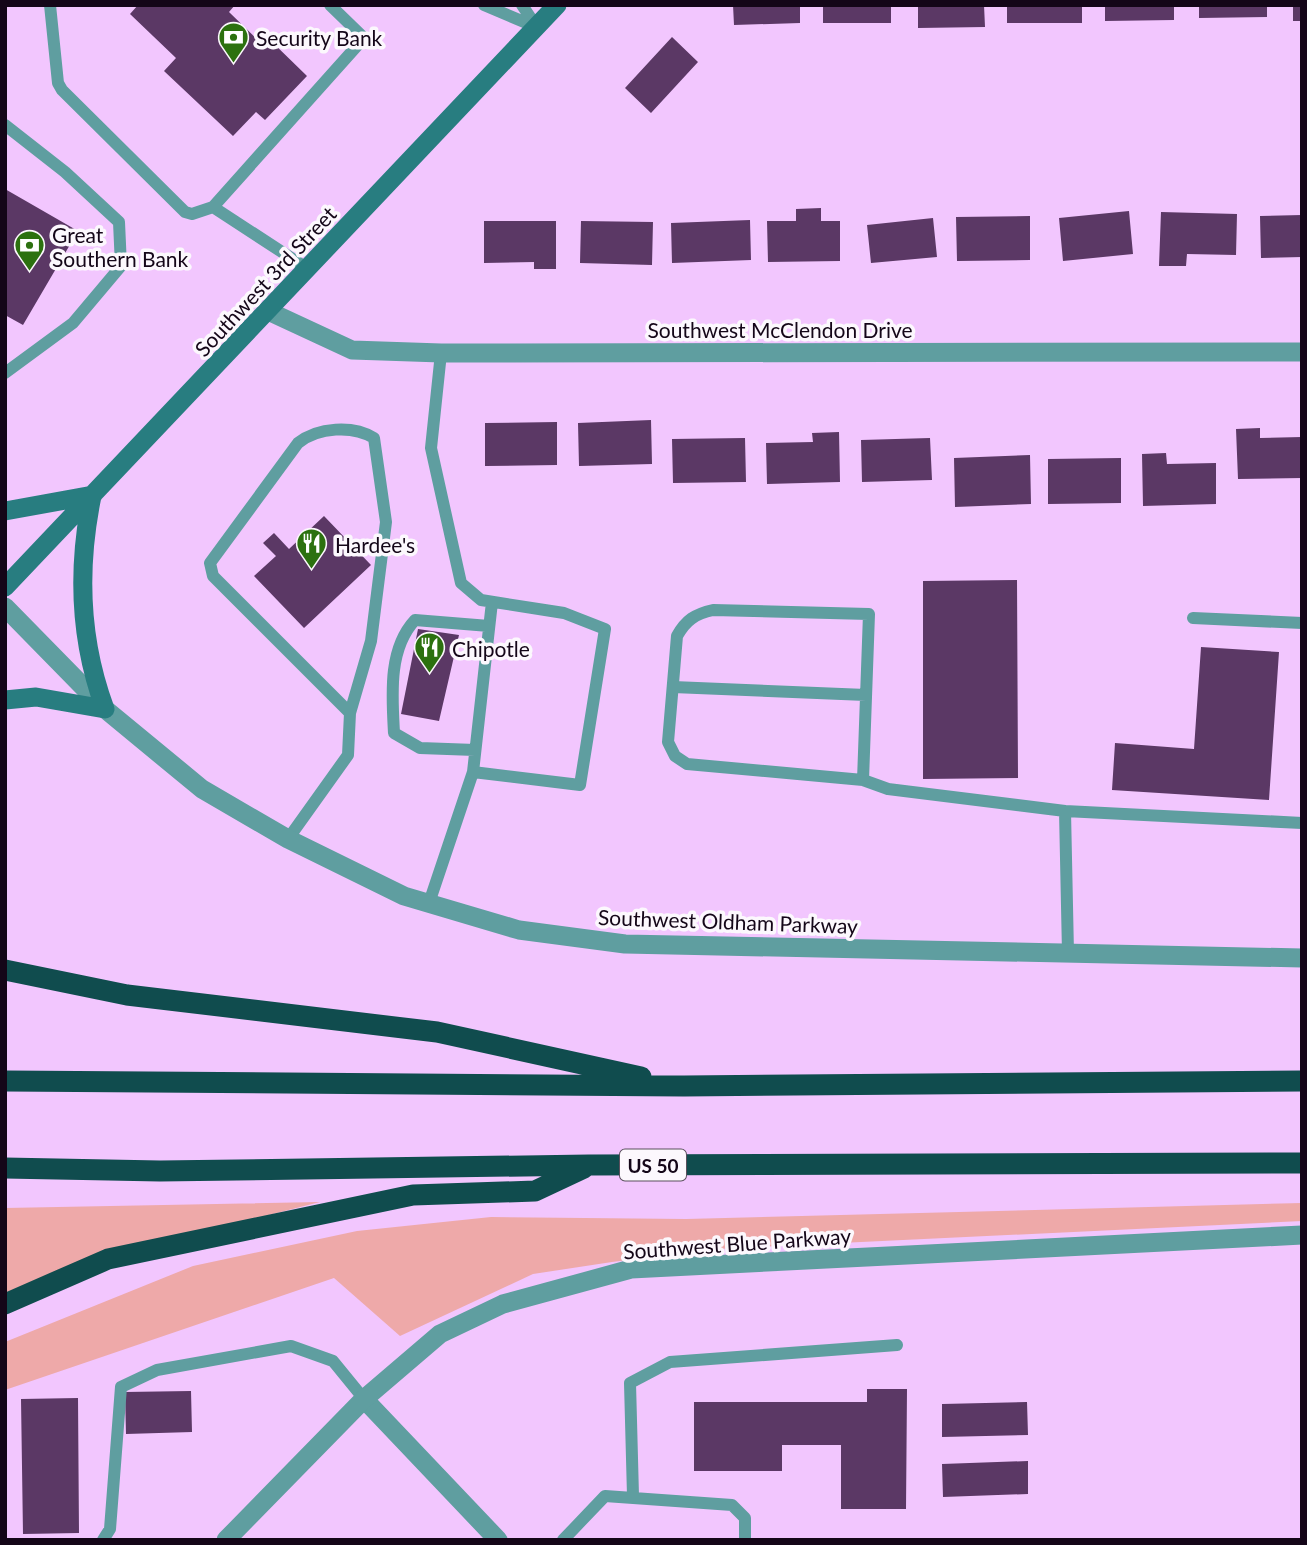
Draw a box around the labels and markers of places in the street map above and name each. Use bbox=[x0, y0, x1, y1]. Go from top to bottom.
bank icon: Security Bank bbox=[216, 20, 250, 64]
place label: Security Bank bbox=[256, 25, 383, 50]
place label: Great Southern Bank bbox=[52, 222, 189, 271]
bank icon: Great Southern Bank bbox=[12, 229, 46, 273]
restaurant icon: Hardee's bbox=[295, 527, 329, 571]
place label: Hardee's bbox=[335, 532, 415, 557]
restaurant icon: Chipotle bbox=[412, 631, 446, 675]
place label: Chipotle bbox=[452, 636, 530, 661]

